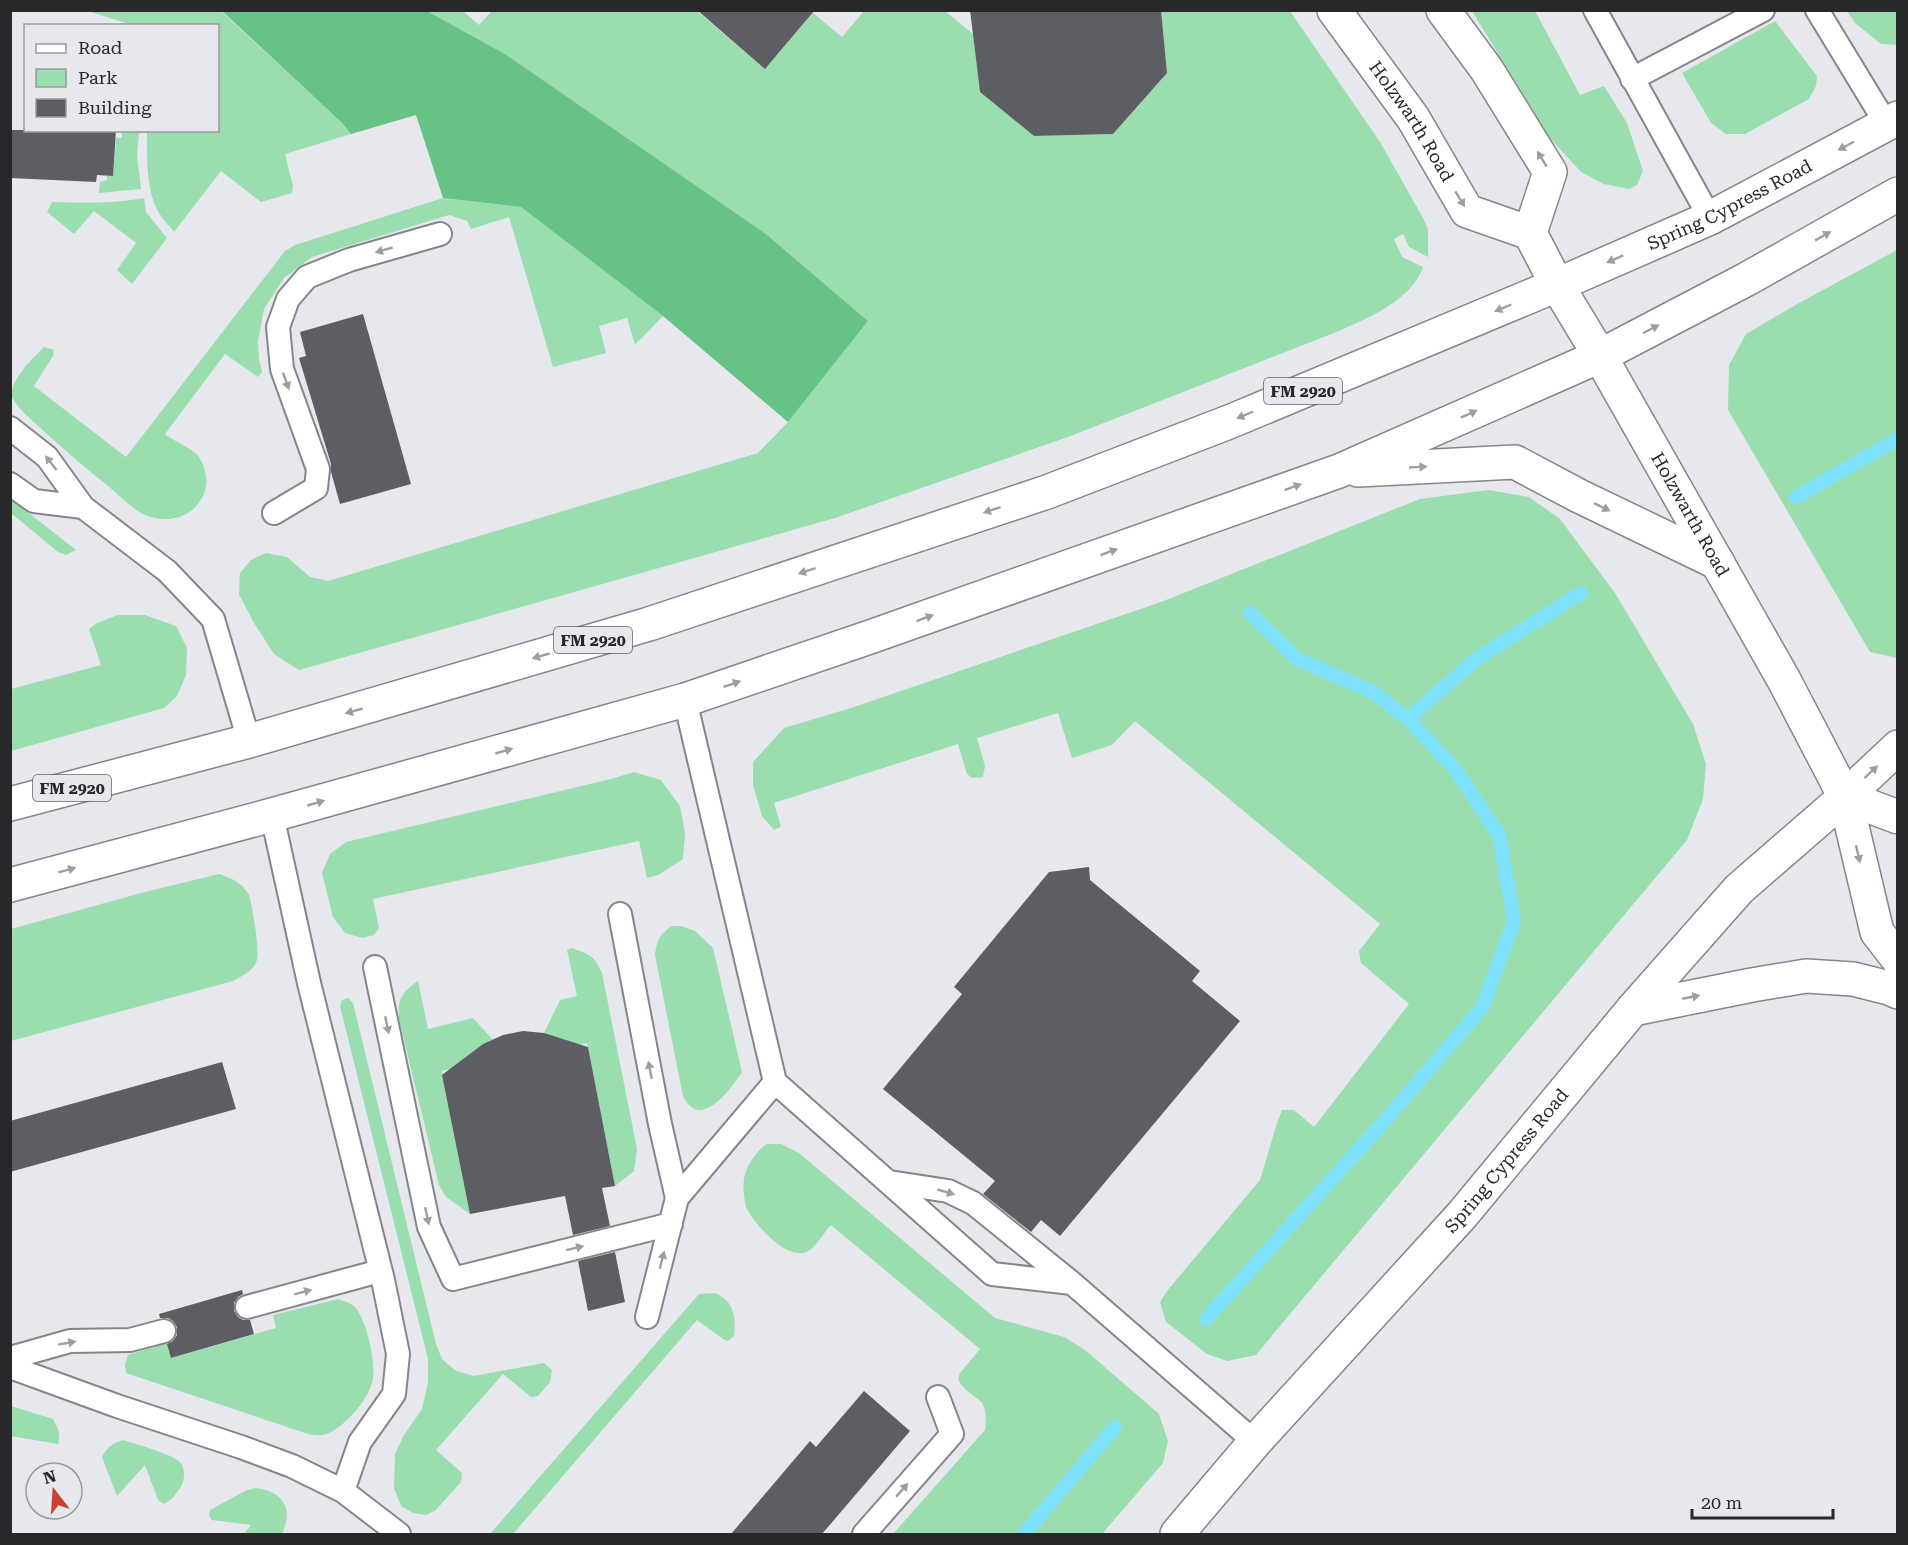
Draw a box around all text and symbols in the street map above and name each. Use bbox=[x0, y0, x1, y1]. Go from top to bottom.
legend bbox=[24, 24, 219, 132]
text: Road bbox=[78, 37, 123, 58]
street label: Holzwarth Road bbox=[1365, 57, 1459, 186]
text: Park bbox=[78, 67, 118, 88]
text: Building bbox=[78, 97, 152, 118]
one-way arrow bbox=[1837, 141, 1854, 151]
one-way arrow bbox=[1536, 151, 1547, 167]
street label: Spring Cypress Road bbox=[1644, 155, 1816, 254]
one-way arrow bbox=[1455, 191, 1465, 208]
one-way arrow bbox=[1815, 231, 1832, 241]
one-way arrow bbox=[375, 246, 393, 255]
one-way arrow bbox=[1606, 255, 1623, 264]
one-way arrow bbox=[1494, 304, 1512, 313]
one-way arrow bbox=[1643, 324, 1660, 334]
one-way arrow bbox=[281, 372, 291, 390]
road number: FM 2920 bbox=[1264, 378, 1342, 404]
one-way arrow bbox=[1461, 409, 1479, 419]
one-way arrow bbox=[1236, 410, 1254, 420]
street label: Holzwarth Road bbox=[1647, 449, 1734, 580]
one-way arrow bbox=[45, 455, 58, 471]
one-way arrow bbox=[1409, 462, 1428, 472]
one-way arrow bbox=[1284, 482, 1302, 492]
one-way arrow bbox=[1594, 502, 1611, 512]
one-way arrow bbox=[983, 506, 1001, 515]
one-way arrow bbox=[1100, 547, 1118, 557]
one-way arrow bbox=[798, 567, 816, 577]
one-way arrow bbox=[916, 612, 934, 622]
road number: FM 2920 bbox=[554, 627, 632, 653]
one-way arrow bbox=[532, 652, 550, 661]
one-way arrow bbox=[723, 679, 741, 689]
one-way arrow bbox=[345, 707, 363, 716]
one-way arrow bbox=[495, 745, 513, 755]
one-way arrow bbox=[1864, 765, 1878, 779]
road number: FM 2920 bbox=[33, 775, 111, 801]
one-way arrow bbox=[307, 798, 325, 807]
one-way arrow bbox=[1853, 844, 1863, 863]
one-way arrow bbox=[58, 864, 76, 874]
one-way arrow bbox=[1681, 992, 1700, 1002]
one-way arrow bbox=[383, 1015, 392, 1034]
one-way arrow bbox=[645, 1061, 654, 1080]
street label: Spring Cypress Road bbox=[1440, 1084, 1573, 1237]
one-way arrow bbox=[937, 1188, 955, 1197]
one-way arrow bbox=[422, 1206, 432, 1225]
one-way arrow bbox=[566, 1242, 585, 1252]
one-way arrow bbox=[657, 1251, 667, 1270]
one-way arrow bbox=[294, 1286, 312, 1296]
one-way arrow bbox=[58, 1338, 77, 1347]
north arrow bbox=[24, 1461, 84, 1521]
text: N bbox=[41, 1466, 58, 1488]
scale bar bbox=[1692, 1482, 1833, 1520]
one-way arrow bbox=[895, 1483, 909, 1498]
text: 20 m bbox=[1701, 1492, 1742, 1513]

